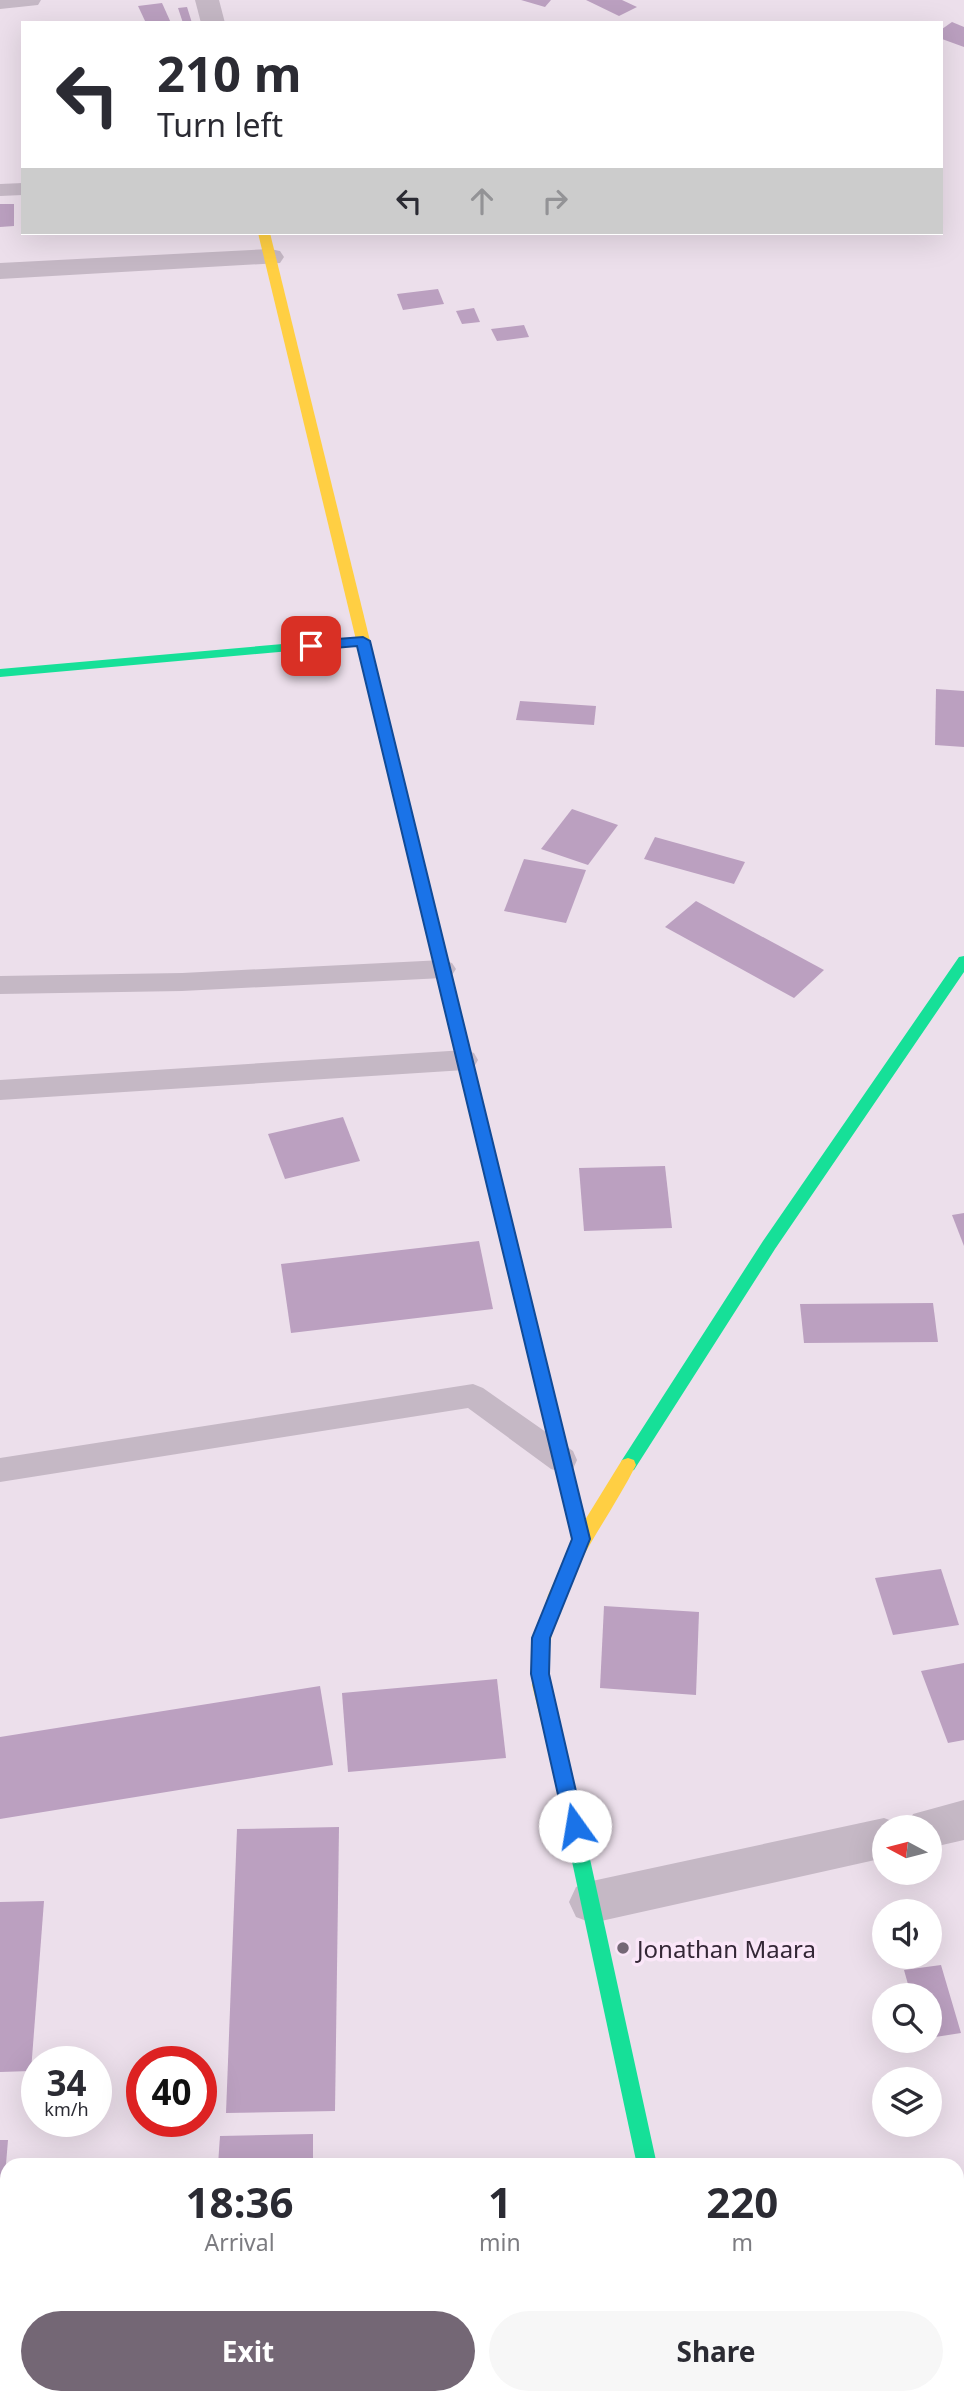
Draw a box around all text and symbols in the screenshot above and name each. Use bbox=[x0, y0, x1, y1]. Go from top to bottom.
text: 210 m bbox=[157, 40, 302, 106]
icon: left bbox=[42, 49, 133, 140]
text: Turn left bbox=[157, 103, 283, 146]
icon: left bbox=[390, 182, 428, 220]
icon: ahead bbox=[463, 182, 501, 220]
icon: right bbox=[536, 182, 574, 220]
pin bbox=[281, 616, 341, 676]
icon: arrive bbox=[292, 627, 330, 665]
position arrow bbox=[538, 1789, 612, 1863]
north arrow bbox=[872, 1815, 942, 1885]
map controls bbox=[872, 1815, 942, 2137]
button: sound bbox=[872, 1899, 942, 1969]
place label: Jonathan Maara bbox=[635, 1932, 816, 1965]
marker: Jonathan Maara bbox=[615, 1940, 631, 1956]
button: search bbox=[872, 1983, 942, 2053]
speed limit sign: 40 bbox=[126, 2046, 217, 2137]
text: 34 bbox=[46, 2059, 87, 2106]
button: layers bbox=[872, 2067, 942, 2137]
text: km/h bbox=[44, 2097, 89, 2121]
text: 18:36 bbox=[186, 2173, 293, 2230]
text: 1 bbox=[488, 2173, 512, 2230]
text: 220 bbox=[706, 2173, 778, 2230]
text: Arrival bbox=[204, 2226, 275, 2258]
text: min bbox=[479, 2226, 521, 2258]
text: m bbox=[732, 2226, 753, 2258]
button: Exit bbox=[21, 2311, 475, 2391]
button: Share bbox=[489, 2311, 943, 2391]

